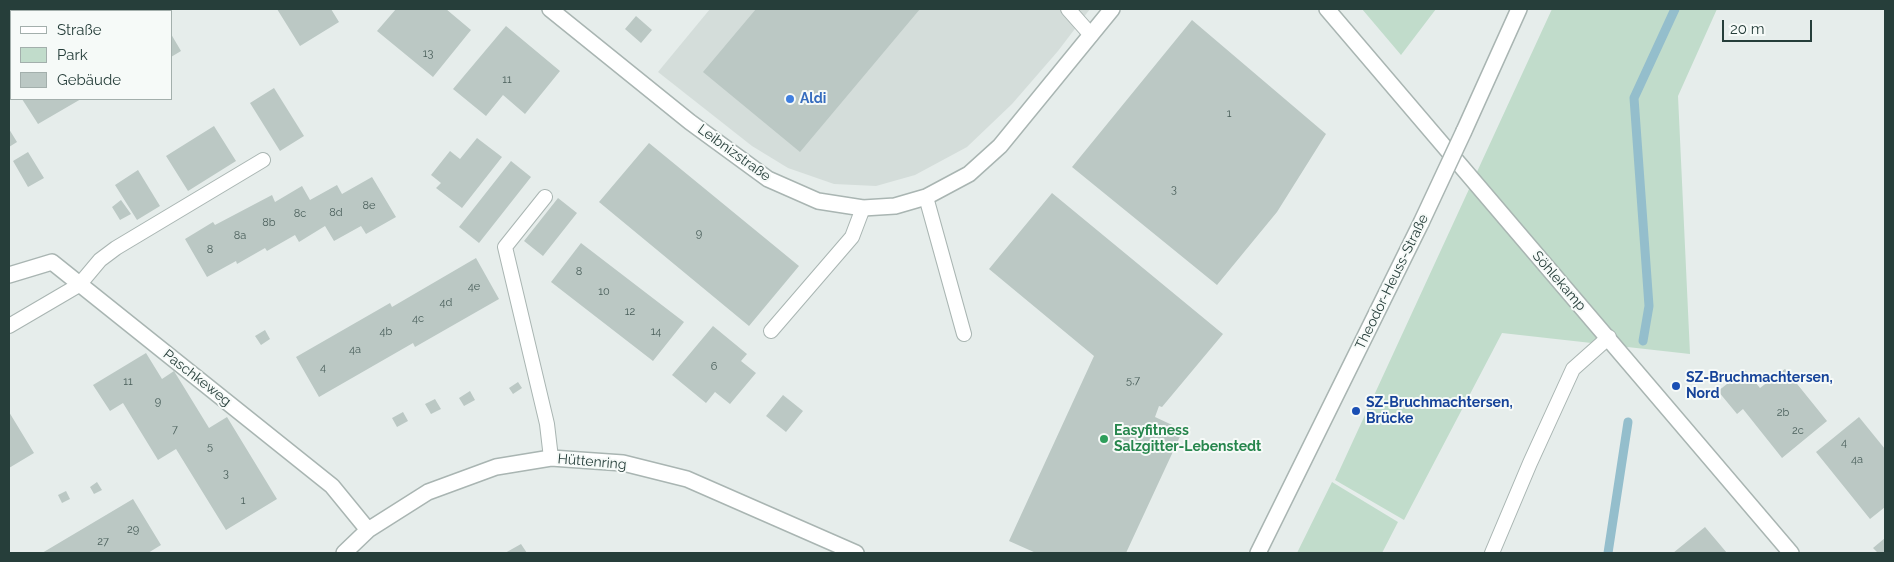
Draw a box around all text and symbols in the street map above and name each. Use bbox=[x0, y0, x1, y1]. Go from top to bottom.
legend bbox=[10, 10, 172, 100]
scale bar bbox=[1724, 10, 1814, 42]
text: 20 m bbox=[1730, 20, 1765, 38]
text: Straße bbox=[57, 21, 101, 39]
text: Park bbox=[57, 46, 88, 64]
house number: 13 bbox=[423, 47, 433, 61]
text: Gebäude bbox=[57, 71, 121, 89]
house number: 11 bbox=[502, 73, 512, 87]
place label: Aldi bbox=[800, 91, 826, 107]
marker: Aldi bbox=[784, 93, 796, 105]
house number: 1 bbox=[1227, 107, 1231, 121]
street label: Leibnizstraße bbox=[694, 121, 774, 185]
house number: 3 bbox=[1171, 183, 1177, 197]
house number: 8e bbox=[363, 199, 375, 213]
house number: 8d bbox=[329, 206, 343, 220]
house number: 8c bbox=[294, 207, 306, 221]
street label: Theodor-Heuss-Straße bbox=[1352, 212, 1432, 352]
house number: 8b bbox=[262, 216, 276, 230]
house number: 9 bbox=[696, 227, 702, 241]
house number: 8a bbox=[234, 229, 246, 243]
house number: 8 bbox=[207, 243, 213, 257]
street label: Söhlekamp bbox=[1529, 248, 1589, 314]
house number: 8 bbox=[576, 265, 582, 279]
house number: 4e bbox=[468, 280, 480, 294]
house number: 10 bbox=[598, 285, 610, 299]
house number: 4d bbox=[440, 296, 452, 310]
house number: 12 bbox=[625, 305, 635, 319]
house number: 4c bbox=[412, 312, 424, 326]
house number: 4b bbox=[380, 325, 392, 339]
house number: 14 bbox=[651, 325, 661, 339]
house number: 4a bbox=[349, 343, 361, 357]
street label: Paschkeweg bbox=[160, 346, 234, 410]
house number: 6 bbox=[711, 360, 717, 374]
house number: 4 bbox=[320, 361, 326, 375]
place label: SZ-Bruchmachtersen, Nord bbox=[1686, 370, 1833, 402]
house number: 5,7 bbox=[1126, 374, 1140, 388]
house number: 11 bbox=[123, 375, 133, 389]
marker: SZ-Bruchmachtersen, Nord bbox=[1670, 380, 1682, 392]
house number: 9 bbox=[155, 395, 161, 409]
place label: SZ-Bruchmachtersen, Brücke bbox=[1366, 395, 1513, 428]
marker: SZ-Bruchmachtersen, Brücke bbox=[1350, 405, 1362, 417]
house number: 2b bbox=[1777, 406, 1789, 420]
house number: 7 bbox=[172, 423, 178, 437]
place label: Easyfitness Salzgitter-Lebenstedt bbox=[1114, 423, 1261, 456]
house number: 2c bbox=[1792, 424, 1804, 438]
marker: Easyfitness Salzgitter-Lebenstedt bbox=[1098, 433, 1110, 445]
house number: 4 bbox=[1841, 436, 1847, 450]
house number: 5 bbox=[207, 440, 213, 454]
street label: Hüttenring bbox=[557, 451, 627, 473]
house number: 4a bbox=[1851, 453, 1863, 467]
house number: 3 bbox=[223, 467, 229, 481]
house number: 1 bbox=[241, 494, 245, 508]
house number: 29 bbox=[127, 523, 139, 537]
house number: 27 bbox=[97, 535, 109, 549]

